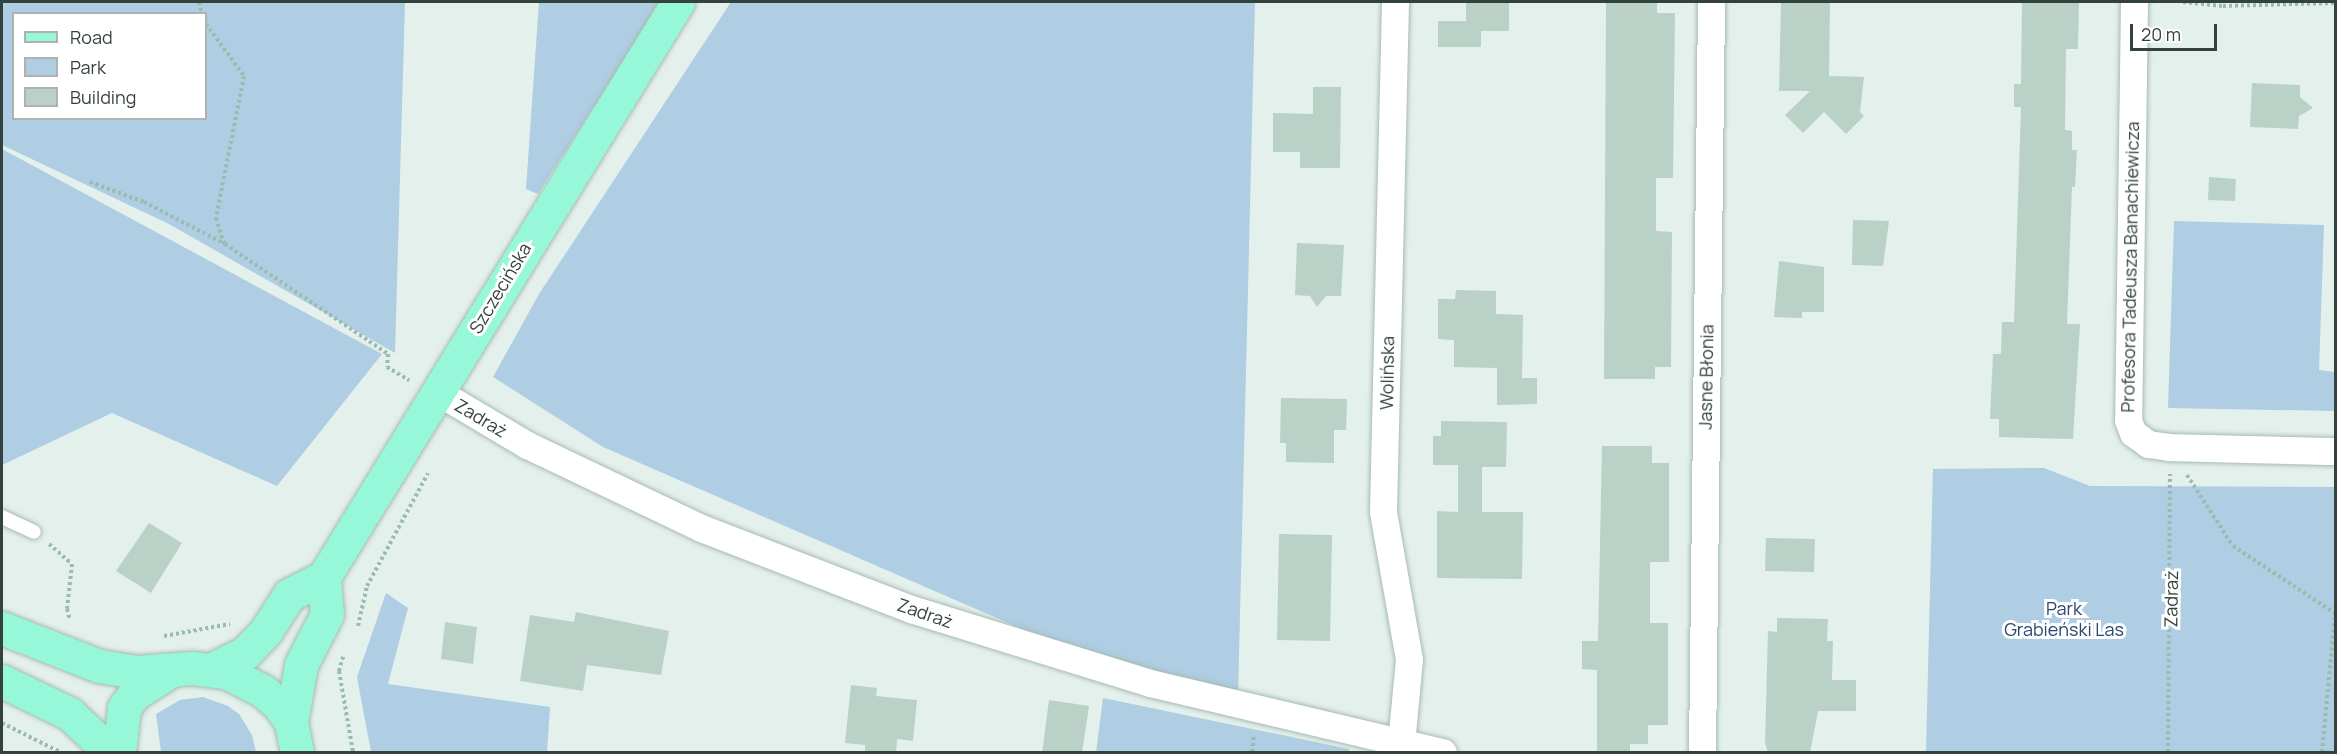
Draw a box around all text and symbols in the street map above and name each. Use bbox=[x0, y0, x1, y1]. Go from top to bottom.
legend bbox=[12, 12, 207, 120]
scale bar bbox=[2133, 12, 2220, 50]
text: 20 m bbox=[2141, 22, 2181, 46]
text: Road bbox=[70, 25, 113, 49]
text: Park bbox=[70, 55, 106, 79]
text: Building bbox=[70, 85, 136, 109]
street label: Profesora Tadeusza Banachiewicza bbox=[2117, 121, 2143, 413]
street label: Szczecińska bbox=[464, 239, 536, 337]
street label: Jasne Błonia bbox=[1694, 324, 1718, 430]
street label: Wolińska bbox=[1376, 336, 1398, 410]
street label: Zadraż bbox=[451, 394, 511, 442]
street label: Zadraż bbox=[2160, 570, 2182, 628]
street label: Zadraż bbox=[894, 593, 956, 633]
park label: Park Grabieński Las bbox=[2004, 598, 2124, 640]

